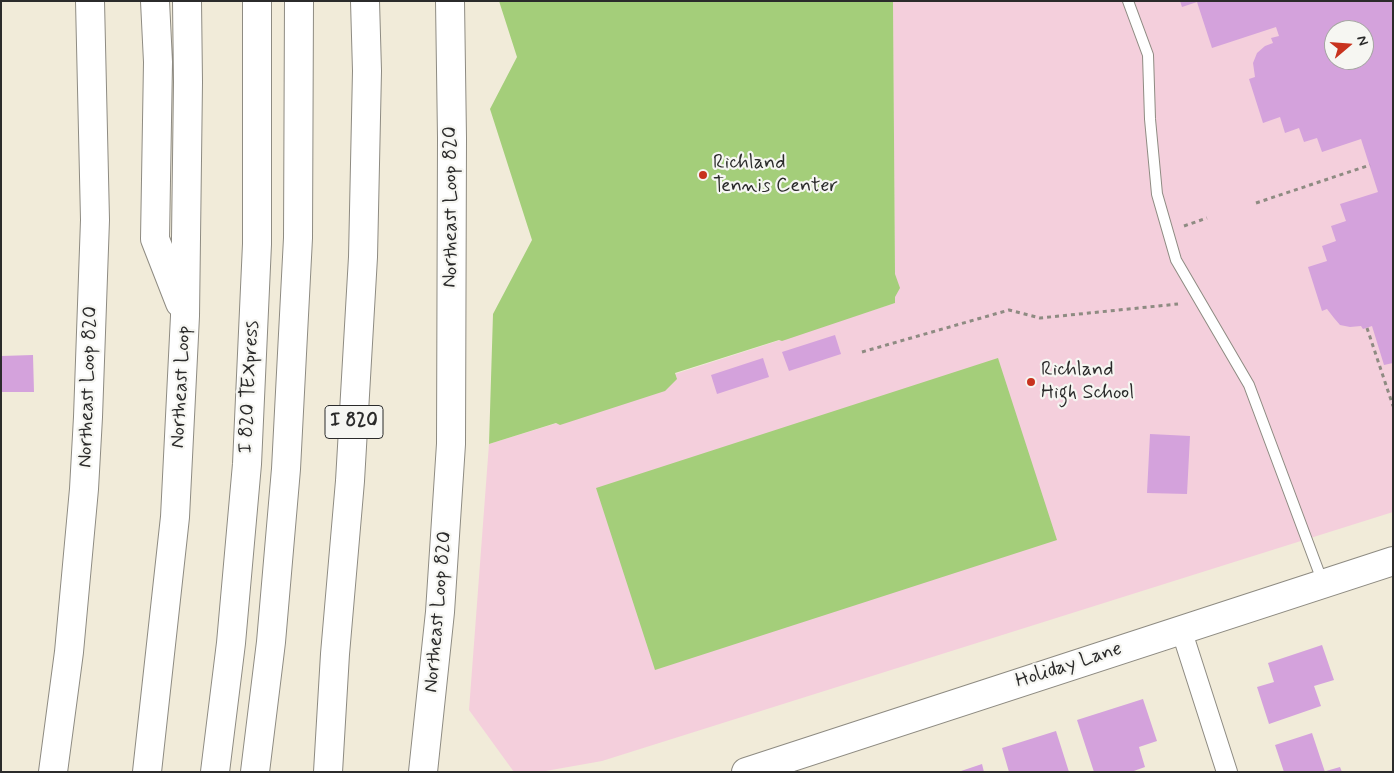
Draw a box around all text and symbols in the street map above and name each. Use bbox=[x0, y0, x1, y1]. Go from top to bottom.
north arrow bbox=[1324, 20, 1374, 70]
text: N bbox=[1352, 33, 1372, 48]
street label: Northeast Loop 820 bbox=[440, 126, 464, 288]
place label: Richland Tennis Center bbox=[713, 152, 838, 199]
marker: Richland Tennis Center bbox=[697, 169, 709, 181]
street label: Northeast Loop 820 bbox=[74, 306, 104, 468]
street label: I 820 TEXpress bbox=[235, 320, 265, 454]
street label: Northeast Loop bbox=[167, 325, 197, 449]
place label: Richland High School bbox=[1041, 359, 1134, 406]
marker: Richland High School bbox=[1025, 376, 1037, 388]
road number: I 820 bbox=[325, 406, 383, 438]
street label: Northeast Loop 820 bbox=[420, 530, 458, 694]
street label: Holiday Lane bbox=[1013, 638, 1125, 694]

